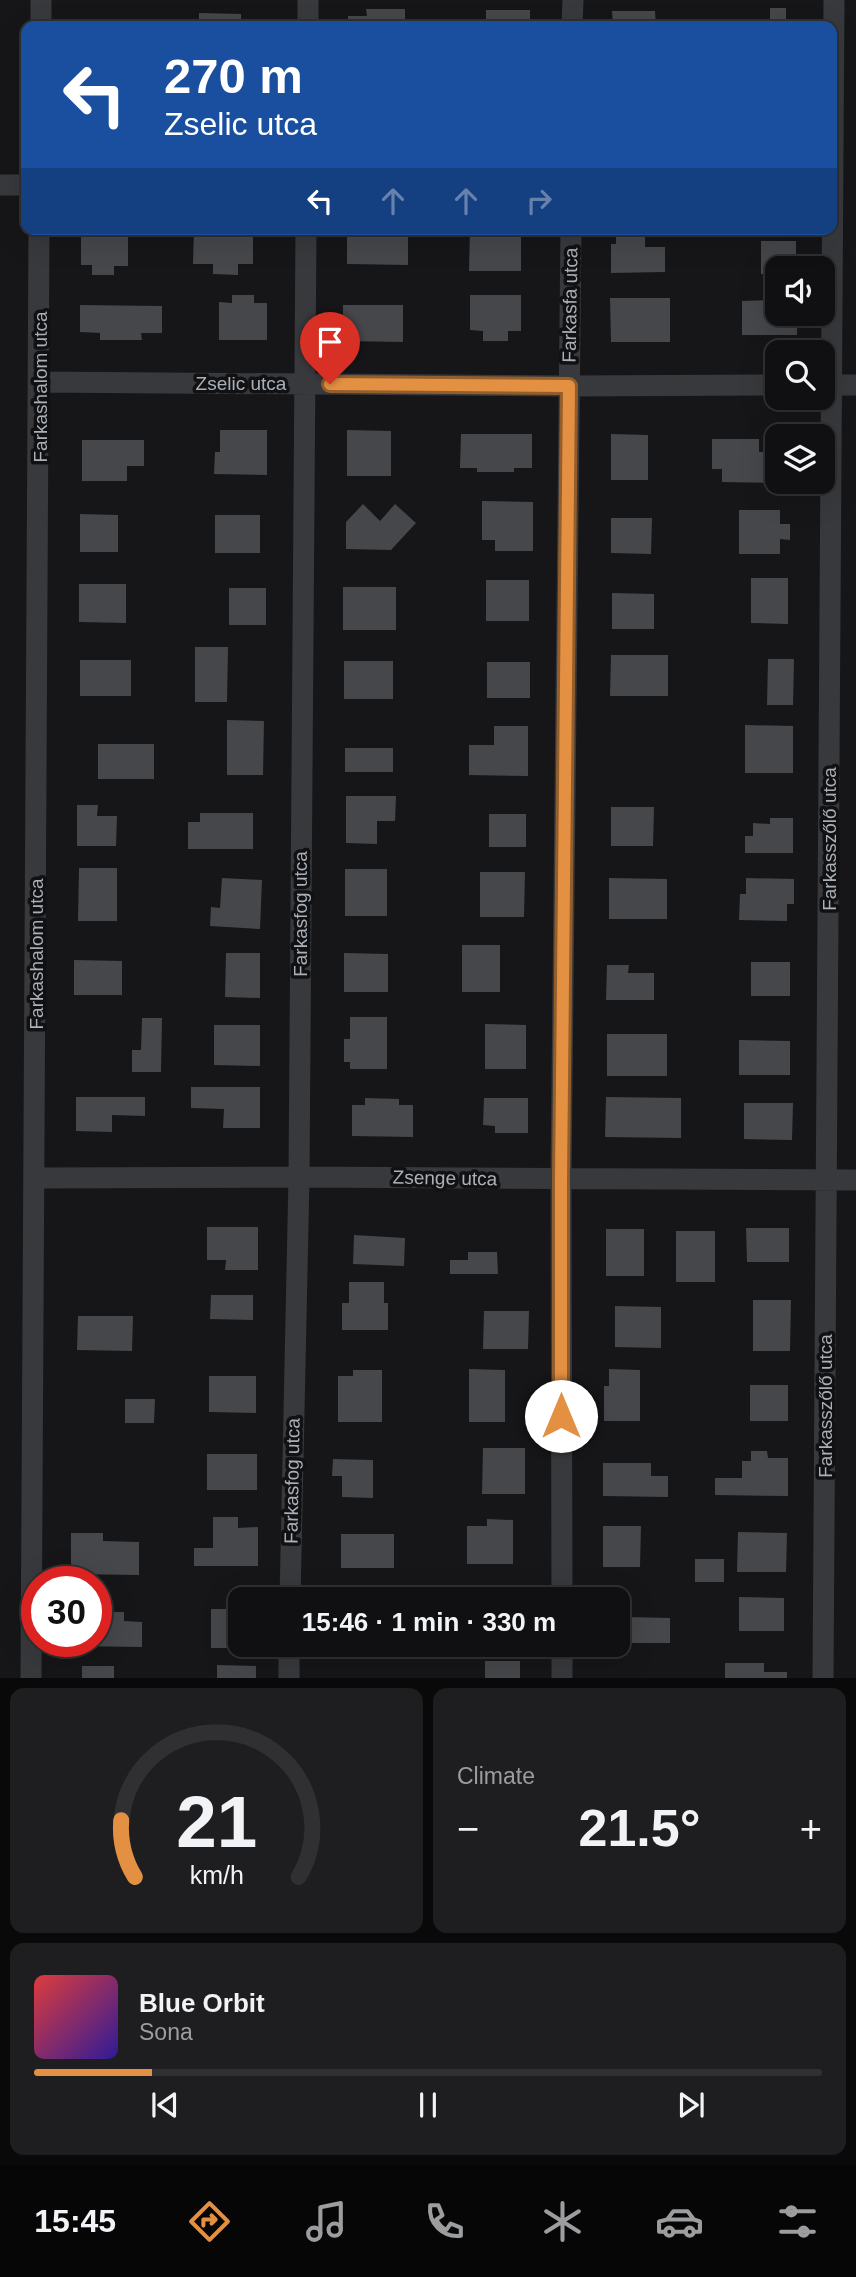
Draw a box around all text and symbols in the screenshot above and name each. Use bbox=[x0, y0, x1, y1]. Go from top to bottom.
icon: left bbox=[49, 49, 140, 140]
text: 270 m bbox=[164, 49, 303, 103]
text: Zselic utca bbox=[164, 106, 317, 142]
icon: left bbox=[301, 182, 339, 220]
icon: ahead bbox=[374, 182, 412, 220]
icon: ahead bbox=[447, 182, 485, 220]
icon: right bbox=[520, 182, 558, 220]
street label: Farkasfa utca bbox=[558, 247, 582, 363]
map controls bbox=[765, 256, 835, 494]
button: sound bbox=[765, 256, 835, 326]
street label: Farkashalom utca bbox=[30, 311, 51, 463]
pin bbox=[300, 312, 360, 384]
icon: arrive bbox=[311, 323, 349, 361]
button: search bbox=[765, 340, 835, 410]
street label: Zselic utca bbox=[196, 373, 287, 394]
button: layers bbox=[765, 424, 835, 494]
street label: Farkasszőlő utca bbox=[819, 767, 840, 911]
street label: Farkasfog utca bbox=[290, 851, 311, 977]
street label: Farkashalom utca bbox=[26, 878, 47, 1030]
street label: Zsenge utca bbox=[393, 1167, 498, 1189]
street label: Farkasszőlő utca bbox=[815, 1334, 836, 1478]
position arrow bbox=[524, 1379, 598, 1453]
street label: Farkasfog utca bbox=[280, 1418, 304, 1544]
speed limit sign: 30 bbox=[21, 1566, 112, 1657]
text: 15:46 · 1 min · 330 m bbox=[302, 1607, 556, 1637]
text: Climate bbox=[457, 1763, 535, 1789]
text: 21 bbox=[176, 1781, 257, 1862]
text: 21.5° bbox=[578, 1799, 701, 1857]
text: − bbox=[457, 1808, 479, 1850]
text: + bbox=[800, 1808, 822, 1850]
text: km/h bbox=[189, 1860, 244, 1888]
text: Blue Orbit bbox=[139, 1988, 265, 2018]
text: Sona bbox=[139, 2019, 193, 2045]
icon: previous bbox=[146, 2086, 184, 2124]
icon: pause bbox=[409, 2086, 447, 2124]
icon: next bbox=[672, 2086, 710, 2124]
icon: directions bbox=[185, 2197, 234, 2246]
icon: music bbox=[302, 2197, 351, 2246]
icon: phone bbox=[420, 2197, 469, 2246]
icon: climate bbox=[538, 2197, 587, 2246]
icon: car bbox=[655, 2197, 704, 2246]
icon: filters bbox=[773, 2197, 822, 2246]
text: 15:45 bbox=[34, 2203, 116, 2239]

